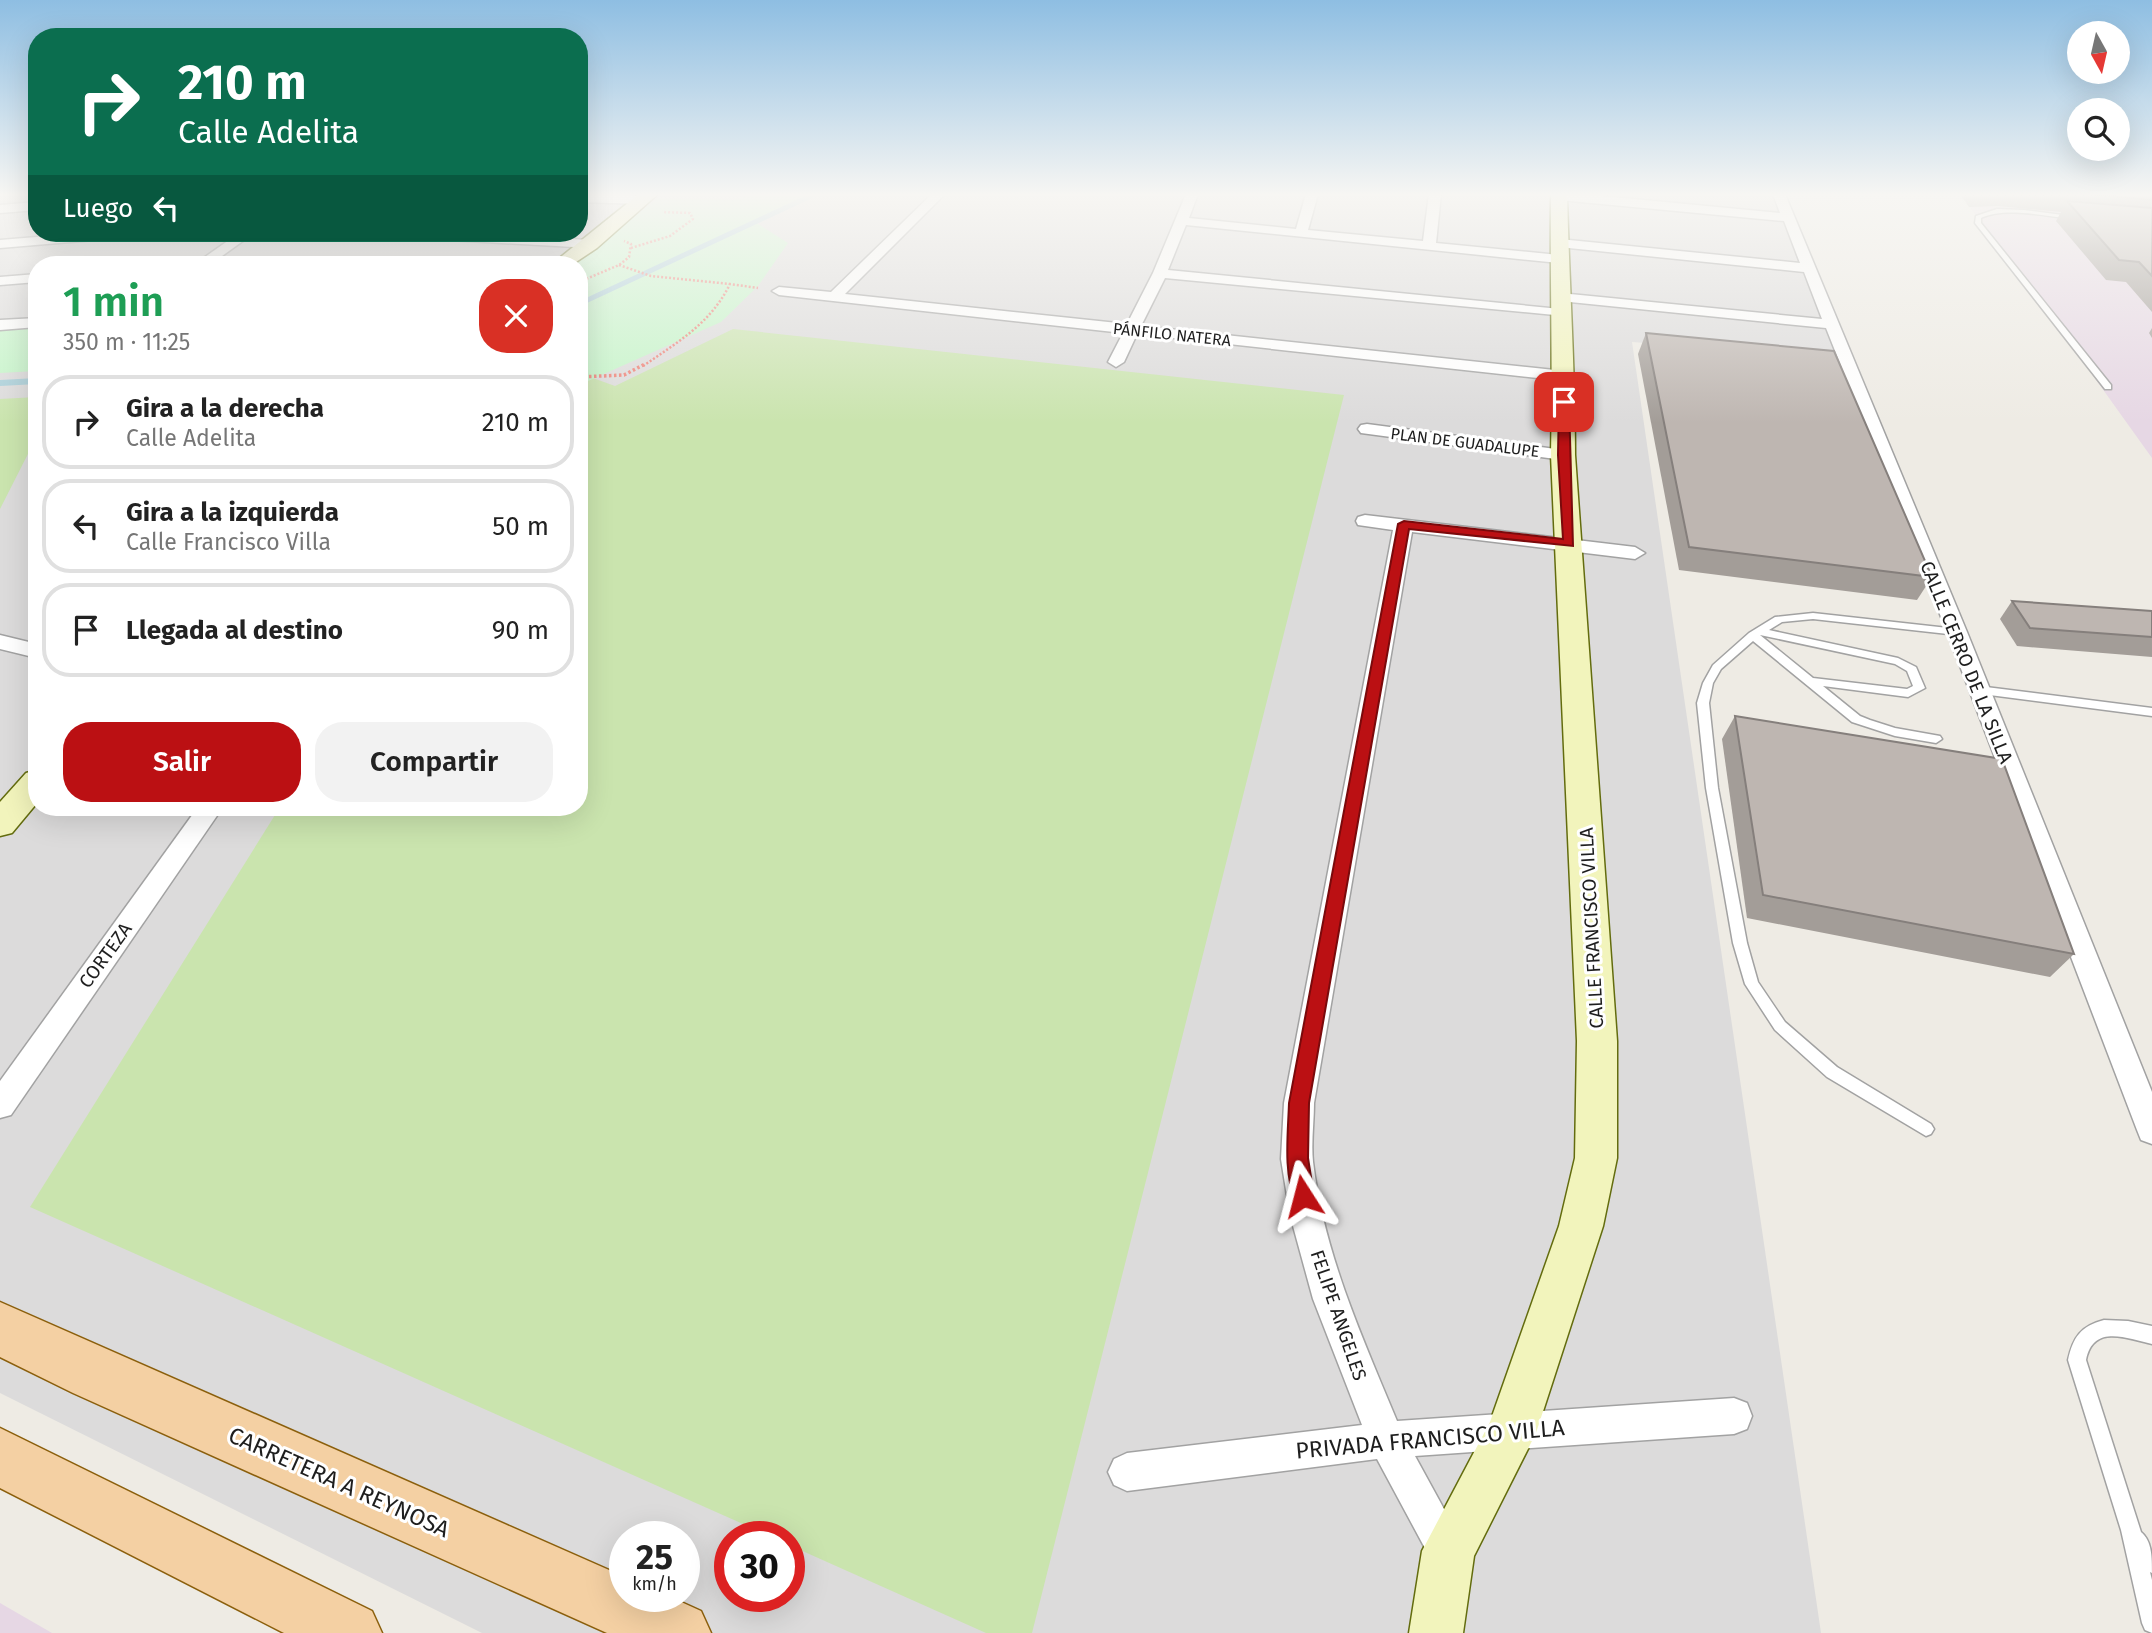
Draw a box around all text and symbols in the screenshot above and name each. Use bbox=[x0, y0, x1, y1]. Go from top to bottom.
north arrow bbox=[2067, 21, 2130, 84]
map controls bbox=[2067, 21, 2130, 161]
text: 210 m bbox=[178, 53, 307, 112]
icon: right bbox=[63, 56, 154, 147]
button: search bbox=[2067, 98, 2130, 161]
text: Calle Adelita bbox=[178, 113, 359, 151]
icon: left bbox=[147, 189, 185, 227]
text: Luego bbox=[63, 193, 133, 224]
text: 1 min bbox=[63, 277, 164, 327]
button: close bbox=[479, 279, 553, 353]
street label: PÁNFILO NATERA bbox=[1112, 318, 1233, 350]
text: 350 m · 11:25 bbox=[63, 328, 190, 356]
pin bbox=[1534, 372, 1594, 432]
icon: arrive bbox=[1545, 383, 1583, 421]
text: Gira a la derecha bbox=[126, 393, 324, 424]
icon: right bbox=[67, 403, 105, 441]
text: 210 m bbox=[482, 407, 549, 438]
text: Calle Adelita bbox=[126, 424, 256, 452]
street label: PLAN DE GUADALUPE bbox=[1389, 424, 1540, 461]
text: Gira a la izquierda bbox=[126, 497, 339, 528]
icon: left bbox=[67, 507, 105, 545]
text: 50 m bbox=[492, 511, 549, 542]
text: Calle Francisco Villa bbox=[126, 528, 331, 556]
street label: CALLE CERRO DE LA SILLA bbox=[1915, 558, 2018, 767]
icon: arrive bbox=[67, 611, 105, 649]
text: Llegada al destino bbox=[126, 615, 343, 646]
text: 90 m bbox=[492, 615, 549, 646]
button: Salir bbox=[63, 722, 301, 802]
button: Compartir bbox=[315, 722, 553, 802]
street label: CALLE FRANCISCO VILLA bbox=[1575, 827, 1608, 1029]
street label: CORTEZA bbox=[74, 918, 137, 992]
position arrow bbox=[1266, 1159, 1340, 1233]
street label: FELIPE ANGELES bbox=[1305, 1247, 1372, 1383]
street label: PRIVADA FRANCISCO VILLA bbox=[1294, 1413, 1566, 1465]
street label: CARRETERA A REYNOSA bbox=[224, 1421, 455, 1544]
speed limit sign: 30 bbox=[714, 1521, 805, 1612]
text: 25 bbox=[636, 1536, 673, 1578]
text: km/h bbox=[632, 1573, 677, 1595]

